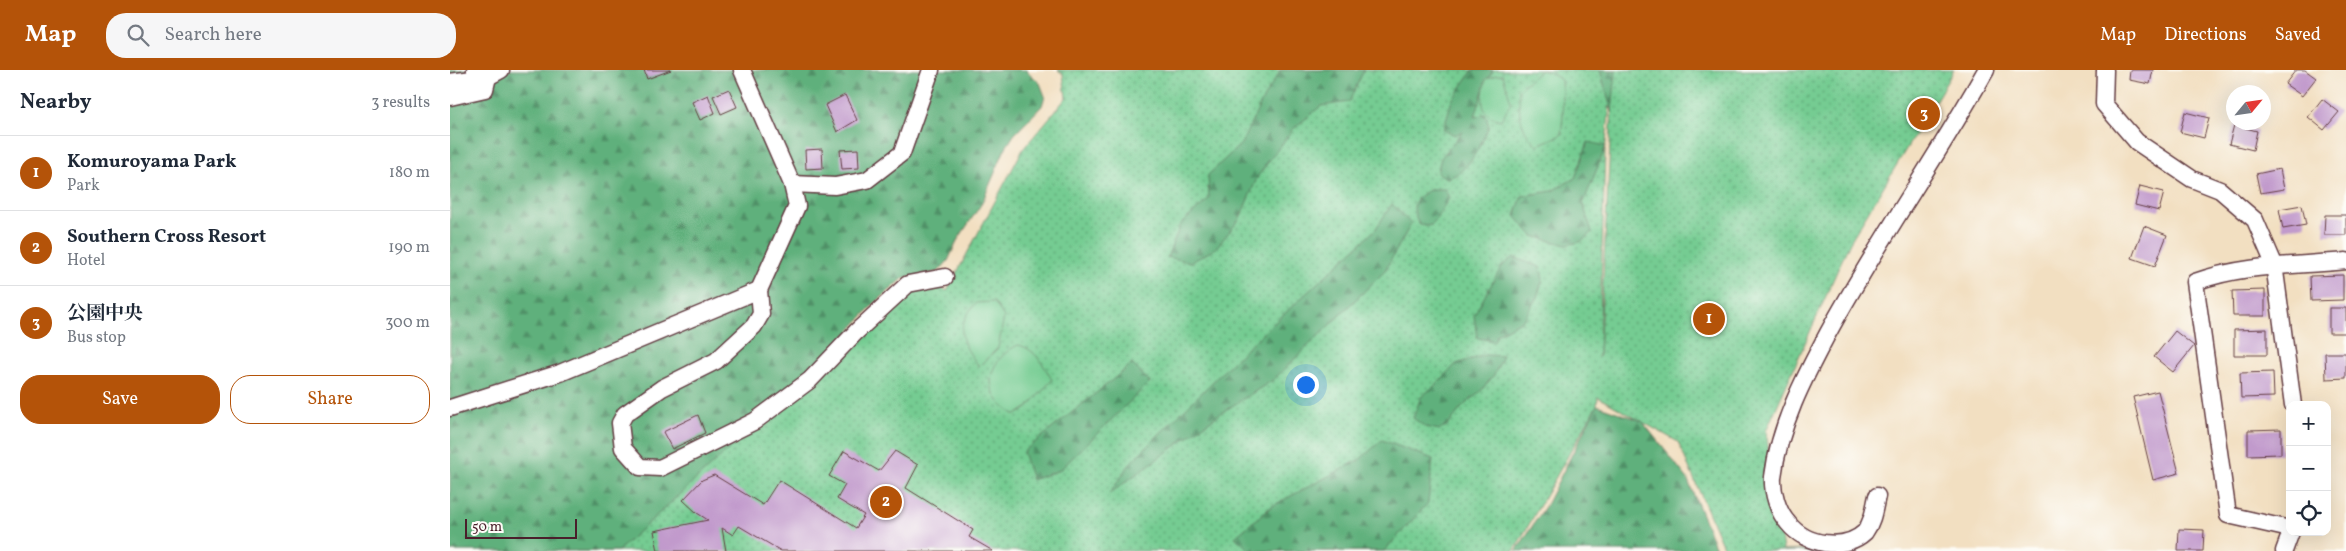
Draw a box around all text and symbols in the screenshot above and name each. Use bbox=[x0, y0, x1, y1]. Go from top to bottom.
search box bbox=[106, 13, 456, 58]
text: Map bbox=[25, 18, 76, 52]
icon: search bbox=[124, 21, 152, 49]
text: Search here bbox=[164, 22, 262, 48]
text: Map bbox=[2100, 23, 2136, 48]
text: Directions bbox=[2164, 23, 2247, 48]
text: Saved bbox=[2275, 23, 2321, 48]
north arrow bbox=[2226, 85, 2271, 130]
text: Nearby bbox=[20, 88, 91, 117]
text: 3 results bbox=[371, 92, 430, 114]
pin: 3 bbox=[1908, 95, 1940, 133]
text: Komuroyama Park bbox=[67, 149, 237, 175]
text: 1 bbox=[33, 162, 39, 184]
text: 180 m bbox=[389, 162, 430, 184]
text: Park bbox=[67, 175, 100, 197]
text: Southern Cross Resort bbox=[67, 224, 266, 250]
text: 2 bbox=[32, 237, 40, 259]
text: 190 m bbox=[388, 237, 430, 259]
text: Hotel bbox=[67, 250, 105, 272]
pin: 1 bbox=[1693, 300, 1725, 338]
text: 公園中央 bbox=[67, 301, 143, 327]
text: 3 bbox=[32, 312, 40, 334]
text: 300 m bbox=[385, 312, 430, 334]
text: Bus stop bbox=[67, 327, 126, 349]
your location bbox=[1293, 372, 1319, 398]
button: Save bbox=[20, 375, 220, 424]
button: Share bbox=[230, 375, 430, 424]
map controls bbox=[2286, 401, 2331, 536]
button: + bbox=[2286, 401, 2331, 446]
button: − bbox=[2286, 446, 2331, 491]
pin: 2 bbox=[870, 483, 902, 521]
button: locate bbox=[2286, 491, 2331, 536]
scale bar bbox=[465, 516, 578, 539]
text: 50 m bbox=[472, 518, 502, 537]

